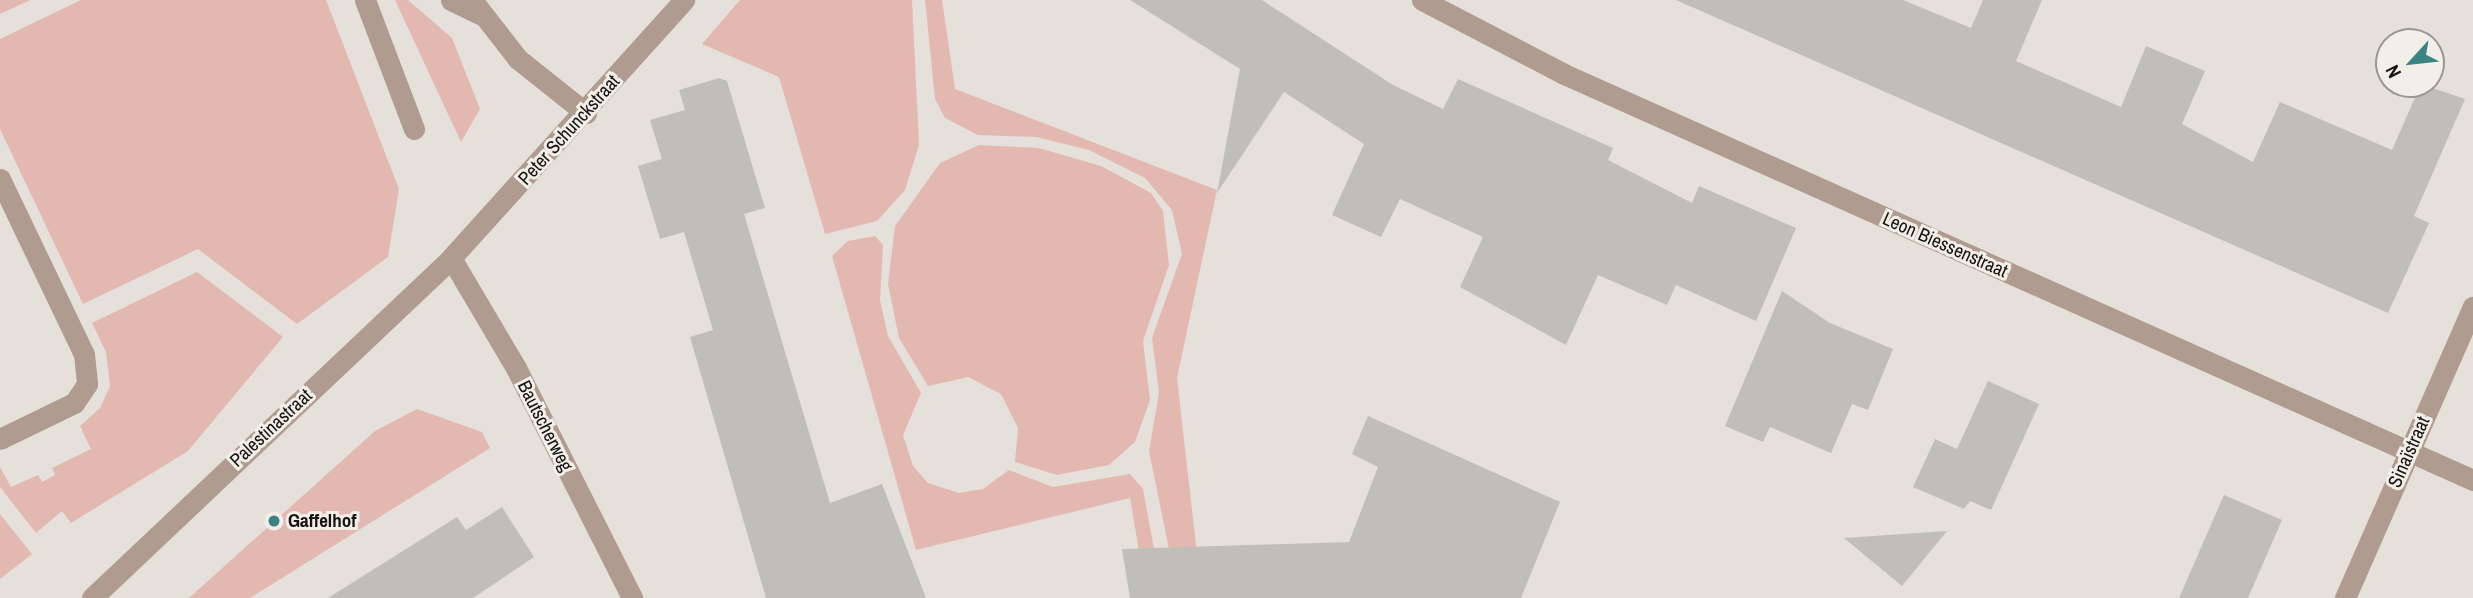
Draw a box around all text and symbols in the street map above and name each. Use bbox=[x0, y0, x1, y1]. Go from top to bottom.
north arrow bbox=[2375, 28, 2445, 98]
text: N bbox=[2379, 61, 2407, 83]
street label: Peter Schunckstraat bbox=[514, 70, 624, 190]
street label: Leon Biessenstraat bbox=[1879, 207, 2011, 283]
street label: Bautscherweg bbox=[512, 377, 578, 475]
street label: Palestinastraat bbox=[225, 384, 317, 472]
street label: Sinaïstraat bbox=[2383, 413, 2435, 491]
place label: Gaffelhof bbox=[288, 510, 356, 532]
marker: Gaffelhof bbox=[266, 513, 282, 529]

